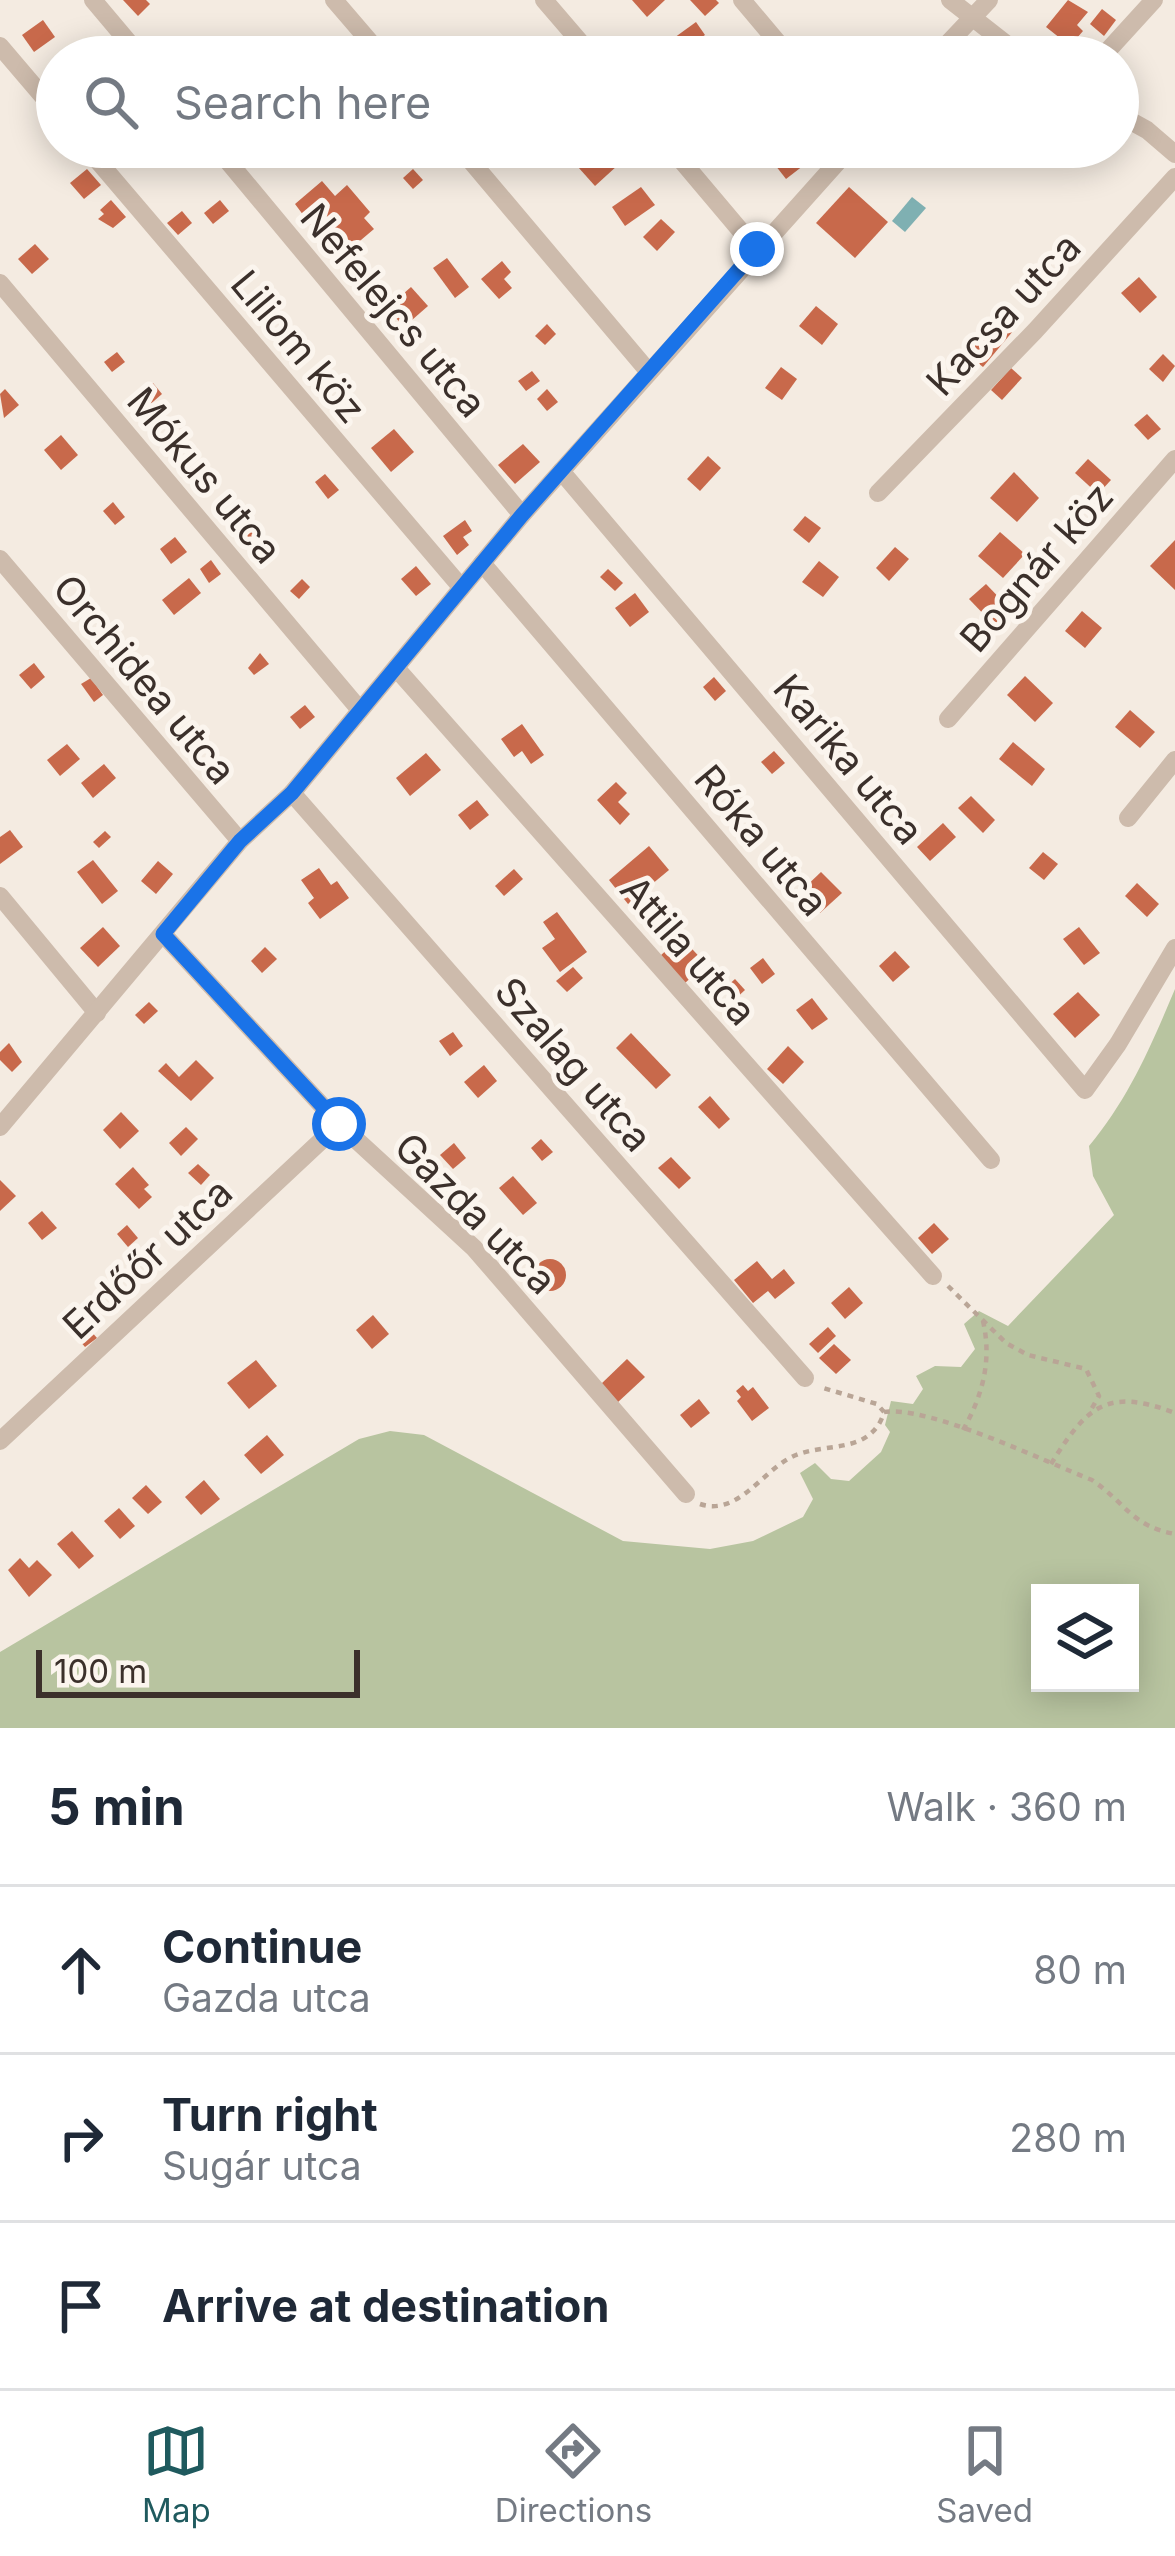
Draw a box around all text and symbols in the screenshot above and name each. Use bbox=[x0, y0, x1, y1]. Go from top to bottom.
search box bbox=[36, 36, 1139, 168]
icon: search bbox=[78, 69, 144, 135]
text: Search here bbox=[174, 75, 431, 130]
street label: Nefelejcs utca bbox=[291, 194, 497, 426]
route end bbox=[730, 222, 784, 276]
street label: Kacsa utca bbox=[916, 223, 1090, 405]
street label: Liliom köz bbox=[222, 260, 376, 432]
street label: Mókus utca bbox=[118, 378, 292, 572]
street label: Bognár köz bbox=[950, 473, 1122, 661]
street label: Orchidea utca bbox=[44, 565, 246, 793]
street label: Karika utca bbox=[764, 665, 934, 853]
street label: Róka utca bbox=[685, 755, 839, 925]
street label: Attila utca bbox=[611, 866, 767, 1034]
street label: Szalag utca bbox=[486, 968, 662, 1160]
route start bbox=[312, 1097, 366, 1151]
street label: Gazda utca bbox=[386, 1123, 566, 1303]
street label: Erdőőr utca bbox=[53, 1168, 241, 1348]
map controls bbox=[1031, 1584, 1139, 1692]
button: layers bbox=[1031, 1584, 1139, 1692]
scale bar bbox=[36, 1644, 360, 1697]
text: 100 m bbox=[54, 1651, 147, 1691]
text: 5 min bbox=[48, 1776, 185, 1837]
text: Walk · 360 m bbox=[887, 1783, 1127, 1830]
text: Continue bbox=[162, 1919, 362, 1974]
icon: ahead bbox=[48, 1937, 114, 2003]
text: 80 m bbox=[1033, 1946, 1127, 1993]
text: Gazda utca bbox=[162, 1974, 371, 2021]
text: Turn right bbox=[162, 2087, 378, 2142]
icon: right bbox=[48, 2105, 114, 2171]
text: 280 m bbox=[1009, 2114, 1127, 2161]
text: Sugár utca bbox=[162, 2142, 362, 2189]
icon: arrive bbox=[48, 2273, 114, 2339]
text: Arrive at destination bbox=[162, 2278, 609, 2333]
tab: Map bbox=[142, 2418, 211, 2530]
tab: Directions bbox=[495, 2418, 652, 2530]
tab: Saved bbox=[936, 2418, 1033, 2530]

